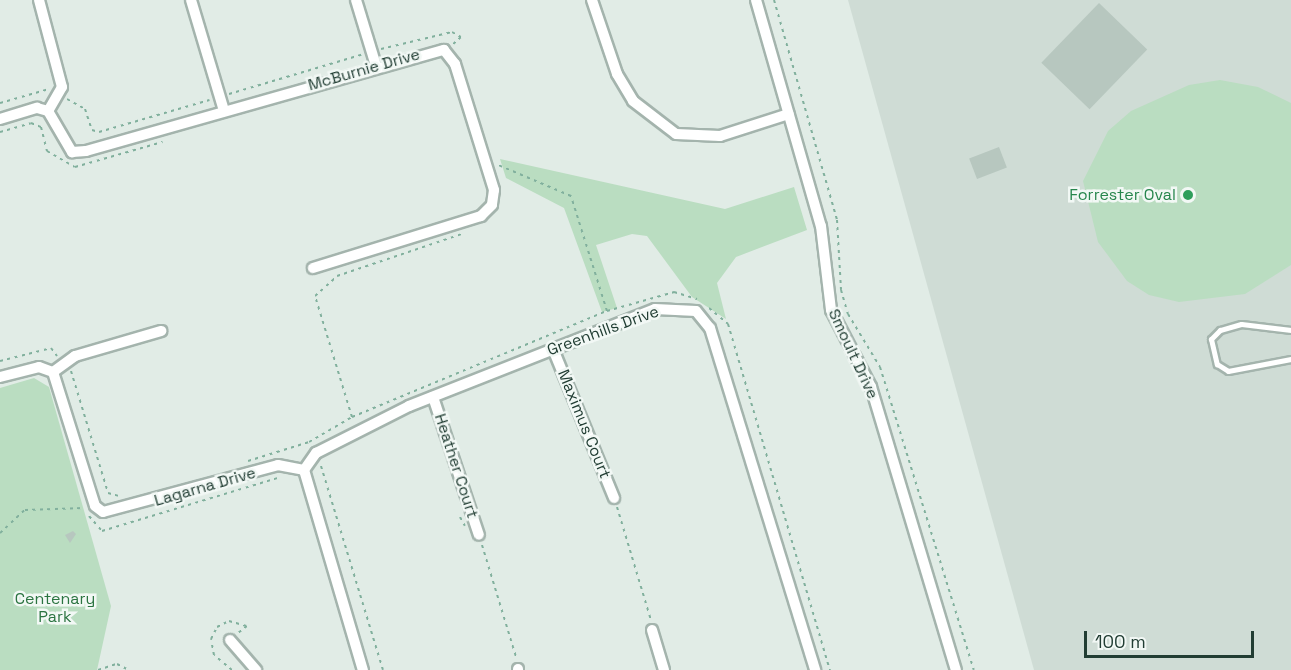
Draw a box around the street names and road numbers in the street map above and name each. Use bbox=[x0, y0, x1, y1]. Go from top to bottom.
street label: McBurnie Drive bbox=[306, 45, 422, 95]
street label: Greenhills Drive bbox=[545, 302, 661, 360]
street label: Smoult Drive bbox=[824, 306, 882, 402]
street label: Maximus Court bbox=[553, 367, 615, 481]
street label: Heather Court bbox=[430, 411, 482, 521]
street label: Lagarna Drive bbox=[152, 463, 258, 511]

